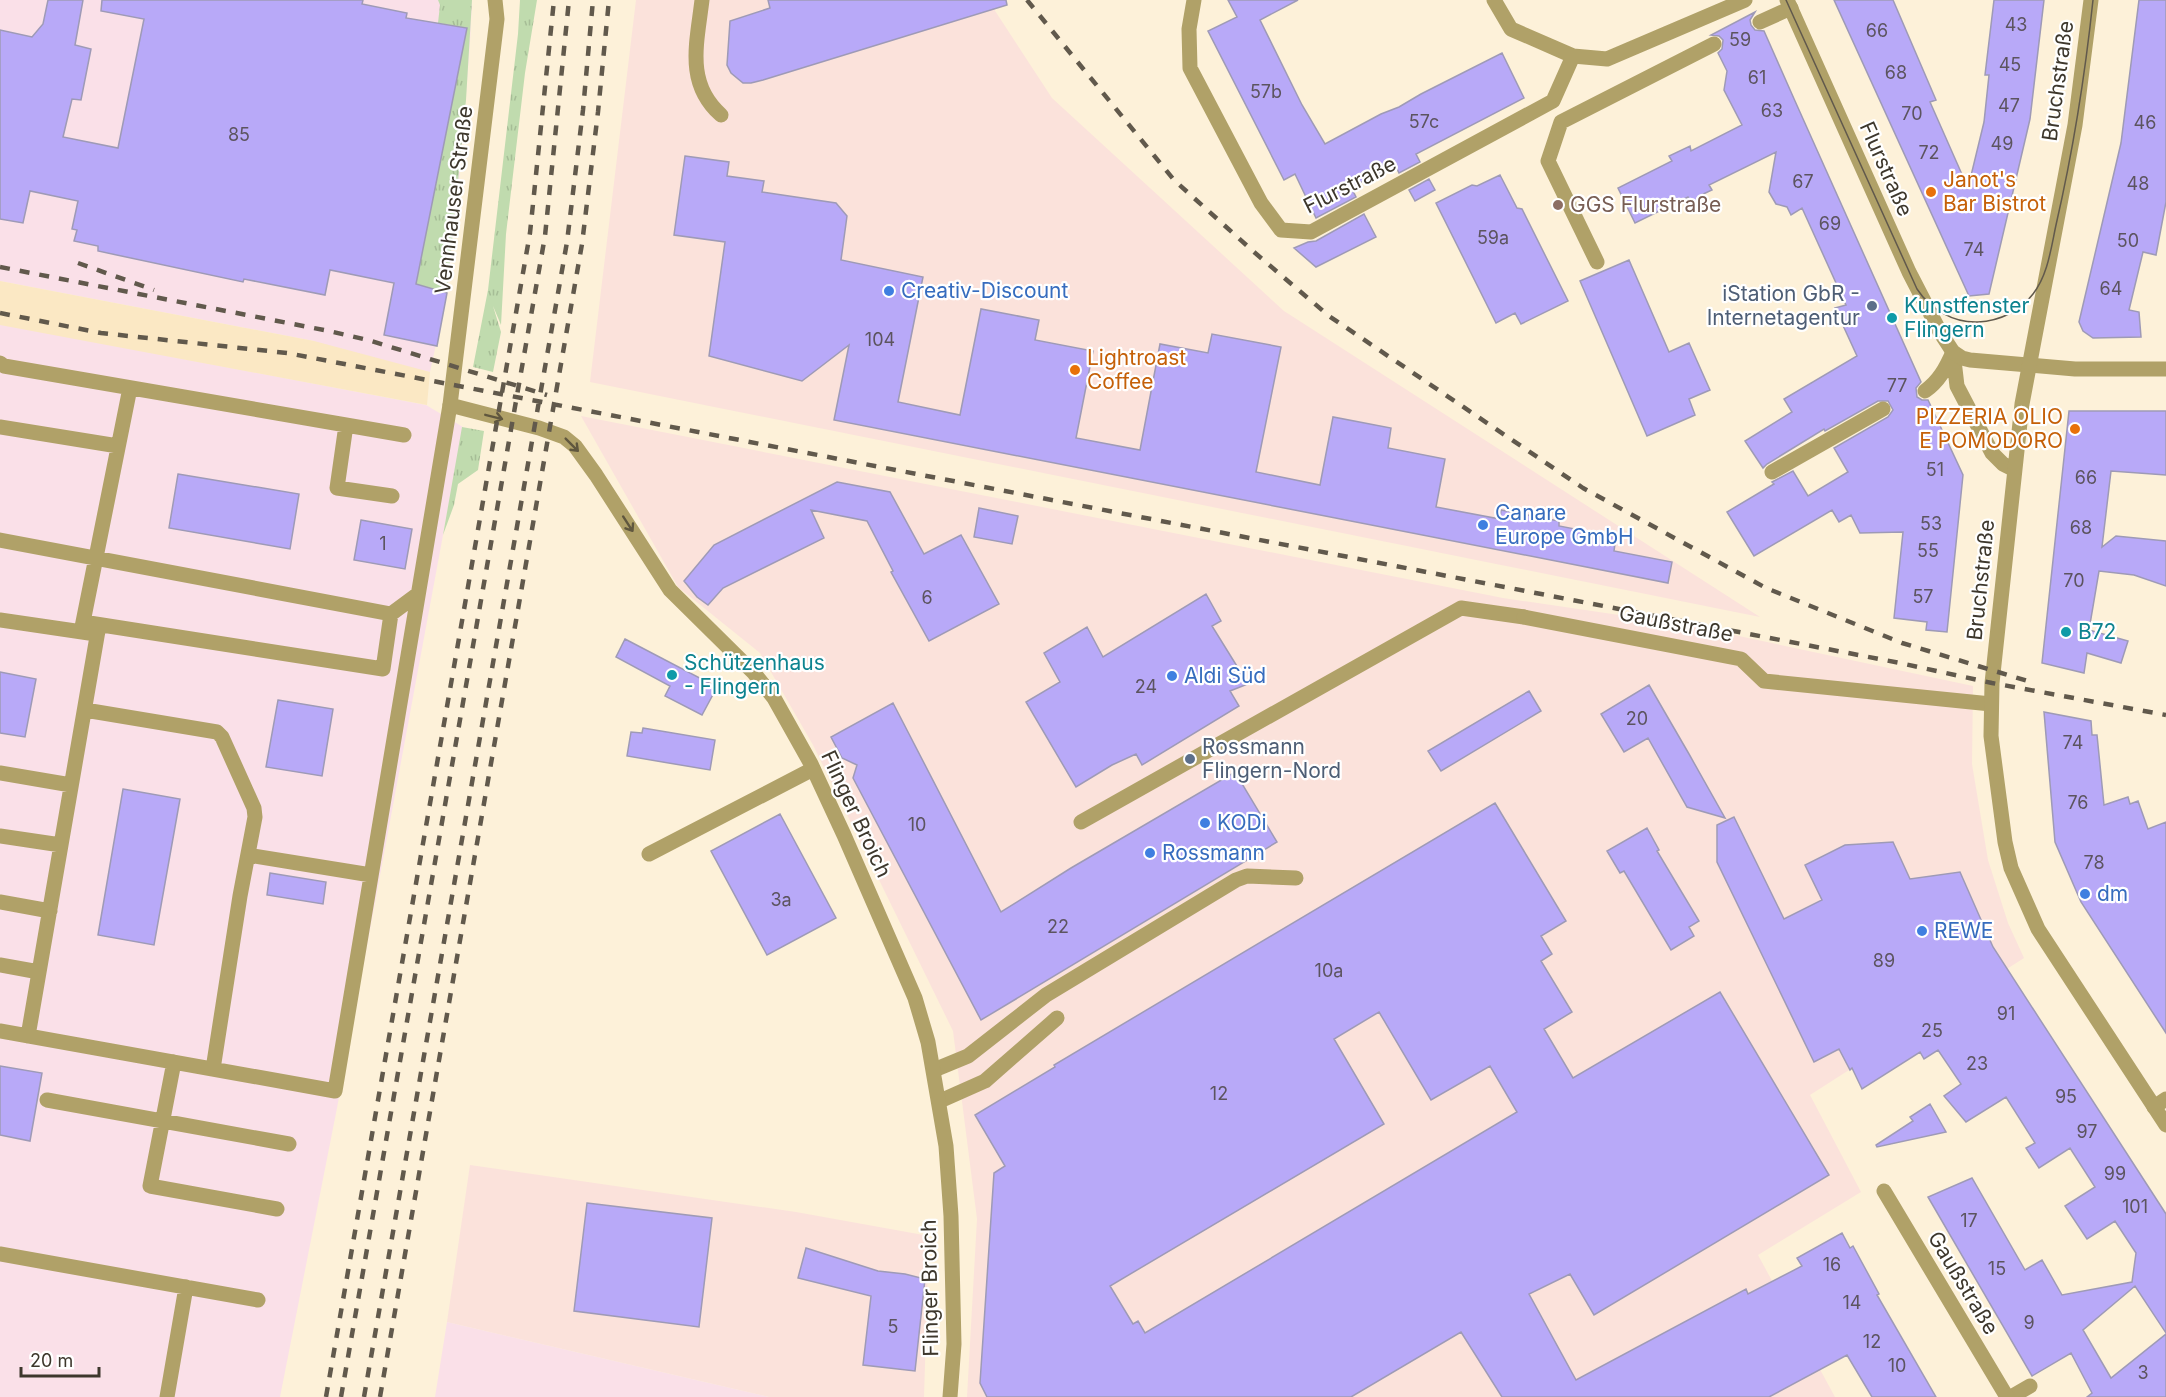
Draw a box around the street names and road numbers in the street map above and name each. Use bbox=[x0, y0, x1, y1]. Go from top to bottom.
street label: Bruchstraße bbox=[2037, 19, 2078, 143]
street label: Vennhauser Straße bbox=[430, 104, 477, 295]
street label: Flurstraße bbox=[1855, 118, 1918, 220]
street label: Flurstraße bbox=[1299, 151, 1400, 219]
street label: Bruchstraße bbox=[1962, 518, 1999, 642]
street label: Gaußstraße bbox=[1617, 600, 1735, 647]
street label: Flinger Broich bbox=[816, 746, 897, 881]
street label: Flinger Broich bbox=[916, 1219, 943, 1357]
street label: Gaußstraße bbox=[1923, 1227, 2004, 1339]

